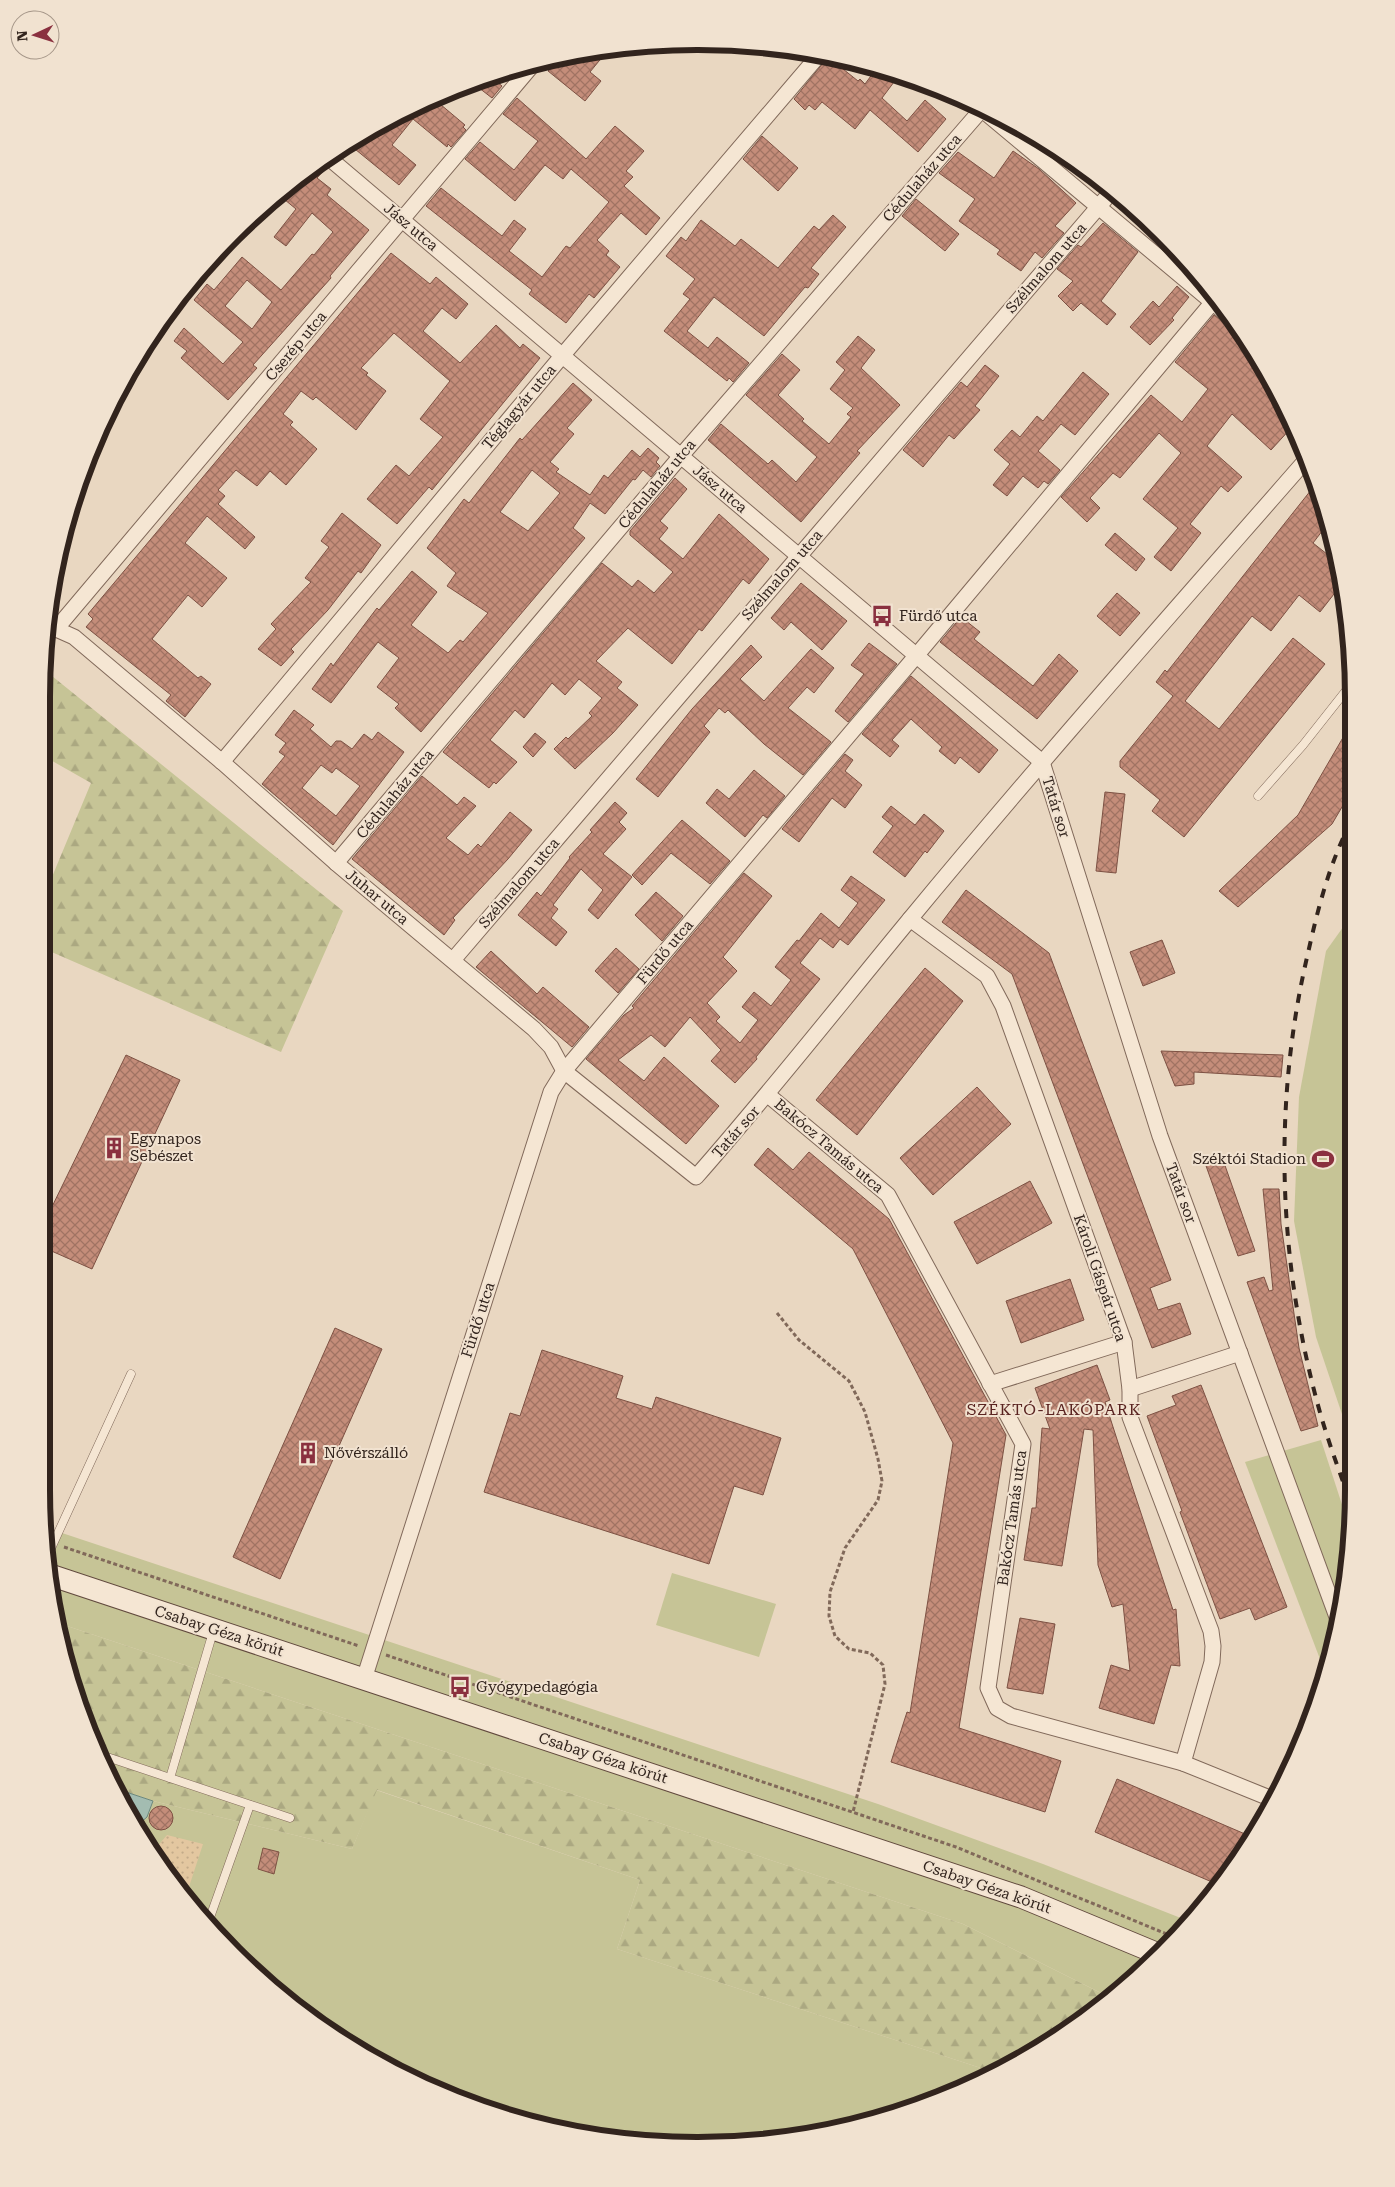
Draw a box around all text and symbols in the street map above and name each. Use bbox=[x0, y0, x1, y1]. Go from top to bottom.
north arrow bbox=[10, 10, 60, 60]
text: N bbox=[14, 30, 30, 42]
street label: Cédulaház utca bbox=[879, 130, 965, 226]
street label: Jász utca bbox=[380, 199, 442, 255]
street label: Szélmalom utca bbox=[1002, 219, 1090, 317]
street label: Cserép utca bbox=[262, 307, 330, 385]
street label: Téglagyár utca bbox=[478, 361, 560, 453]
street label: Cédulaház utca bbox=[614, 436, 700, 532]
street label: Jász utca bbox=[689, 461, 751, 517]
street label: Szélmalom utca bbox=[738, 526, 826, 624]
bus stop icon: Fürdő utca bbox=[869, 603, 895, 629]
place label: Fürdő utca bbox=[899, 607, 977, 625]
street label: Cédulaház utca bbox=[352, 746, 438, 842]
street label: Tatár sor bbox=[1038, 774, 1074, 840]
street label: Szélmalom utca bbox=[475, 834, 563, 932]
street label: Juhar utca bbox=[342, 865, 412, 929]
street label: Fürdő utca bbox=[633, 916, 697, 988]
street label: Bakócz Tamás utca bbox=[771, 1095, 887, 1197]
street label: Tatár sor bbox=[709, 1102, 763, 1162]
place label: Egynapos Sebészet bbox=[130, 1130, 201, 1165]
building icon: Egynapos Sebészet bbox=[101, 1135, 127, 1161]
sports icon: Széktói Stadion bbox=[1310, 1146, 1336, 1172]
place label: Széktói Stadion bbox=[1193, 1150, 1306, 1168]
street label: Tatár sor bbox=[1162, 1160, 1200, 1226]
street label: Károli Gáspár utca bbox=[1070, 1212, 1130, 1344]
street label: Fürdő utca bbox=[457, 1280, 499, 1360]
district label: SZÉKTÓ-LAKÓPARK bbox=[967, 1400, 1141, 1419]
building icon: Nővérszálló bbox=[295, 1440, 321, 1466]
place label: Nővérszálló bbox=[324, 1444, 408, 1462]
street label: Bakócz Tamás utca bbox=[994, 1449, 1030, 1587]
street label: Csabay Géza körút bbox=[152, 1602, 286, 1660]
bus stop icon: Gyógypedagógia bbox=[447, 1674, 473, 1700]
place label: Gyógypedagógia bbox=[476, 1678, 598, 1696]
street label: Csabay Géza körút bbox=[536, 1729, 670, 1787]
street label: Csabay Géza körút bbox=[920, 1857, 1054, 1918]

